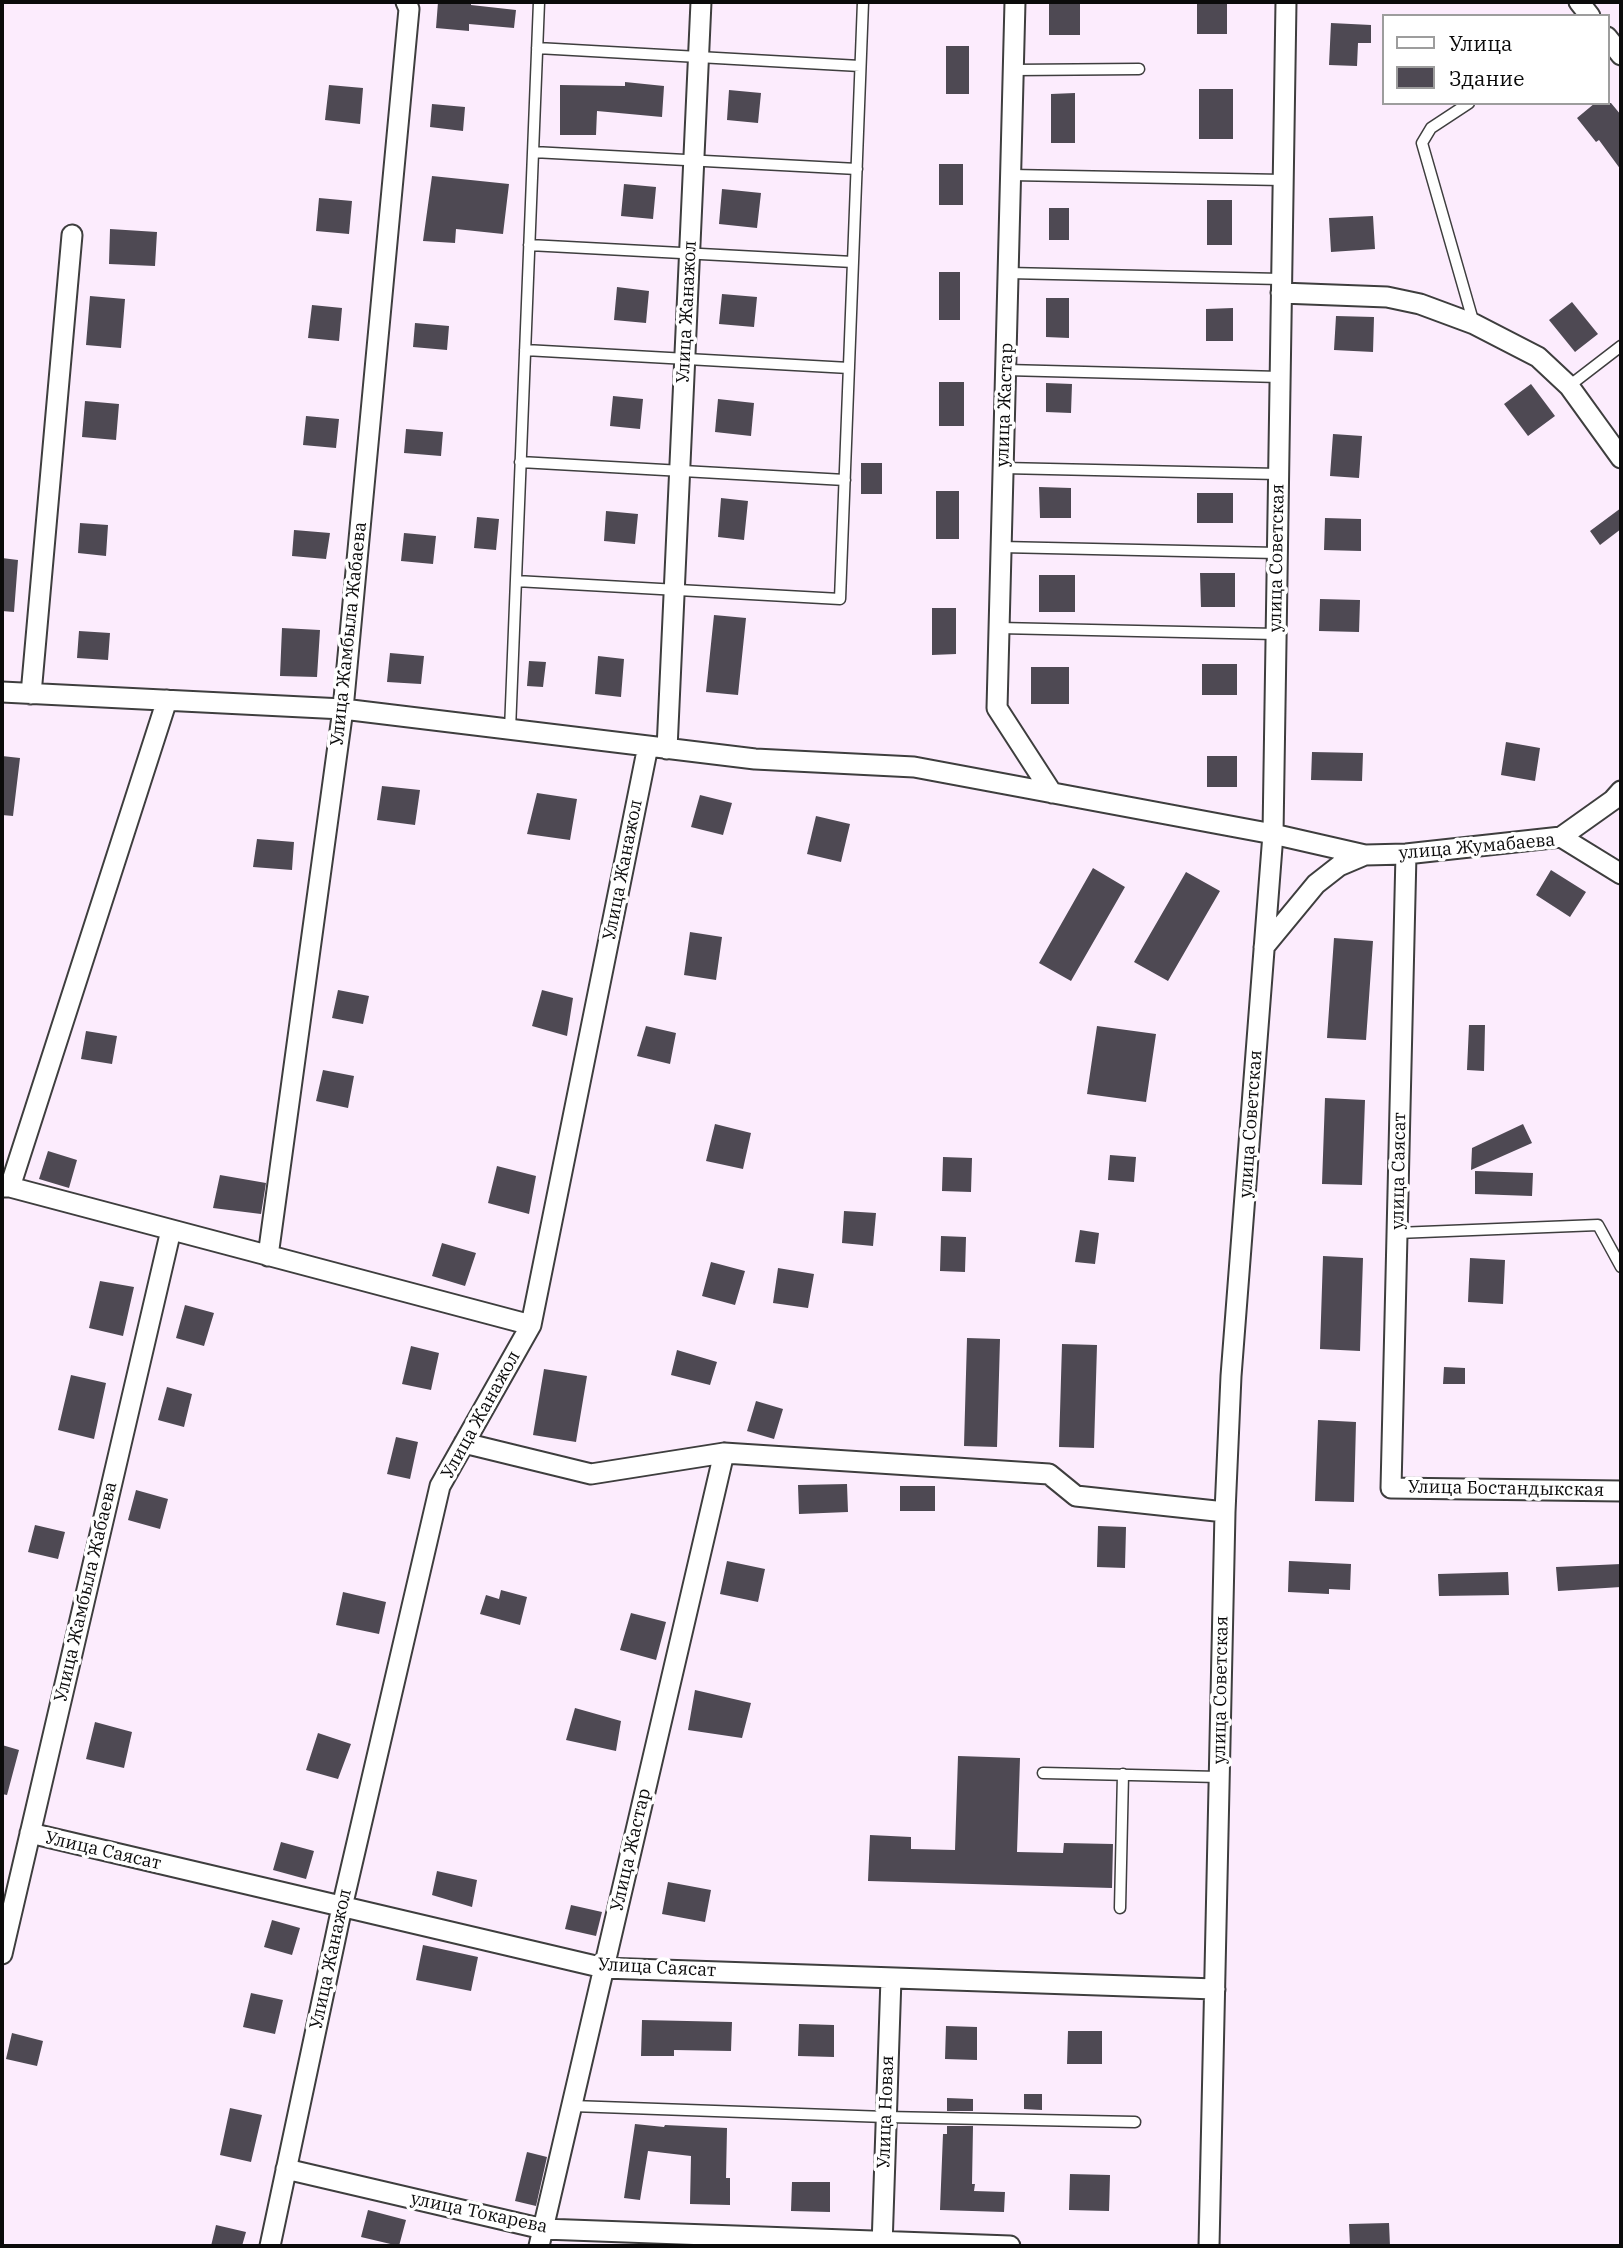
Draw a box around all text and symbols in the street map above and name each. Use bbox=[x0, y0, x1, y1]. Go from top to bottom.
legend bbox=[1382, 14, 1609, 105]
text: Улица bbox=[1449, 29, 1513, 57]
text: Здание bbox=[1449, 64, 1524, 92]
street label: Улица Жанажол bbox=[672, 240, 702, 384]
street label: улица Жастар bbox=[992, 342, 1018, 468]
street label: улица Советская bbox=[1265, 484, 1289, 632]
street label: Улица Жамбыла Жабаева bbox=[326, 521, 372, 747]
street label: Улица Жанажол bbox=[599, 798, 647, 942]
street label: улица Жумабаева bbox=[1398, 829, 1556, 865]
street label: улица Советская bbox=[1235, 1049, 1267, 1199]
street label: улица Саясат bbox=[1387, 1112, 1411, 1230]
street label: Улица Жанажол bbox=[437, 1347, 525, 1483]
street label: Улица Бостандыкская bbox=[1408, 1476, 1604, 1502]
street label: Улица Жамбыла Жабаева bbox=[50, 1480, 122, 1704]
street label: улица Советская bbox=[1209, 1616, 1233, 1764]
street label: Улица Жастар bbox=[606, 1786, 656, 1914]
street label: Улица Саясат bbox=[43, 1827, 163, 1875]
street label: Улица Жанажол bbox=[306, 1887, 356, 2031]
street label: Улица Саясат bbox=[597, 1954, 717, 1982]
street label: Улица Новая bbox=[873, 2055, 899, 2169]
street label: улица Токарева bbox=[408, 2188, 550, 2238]

